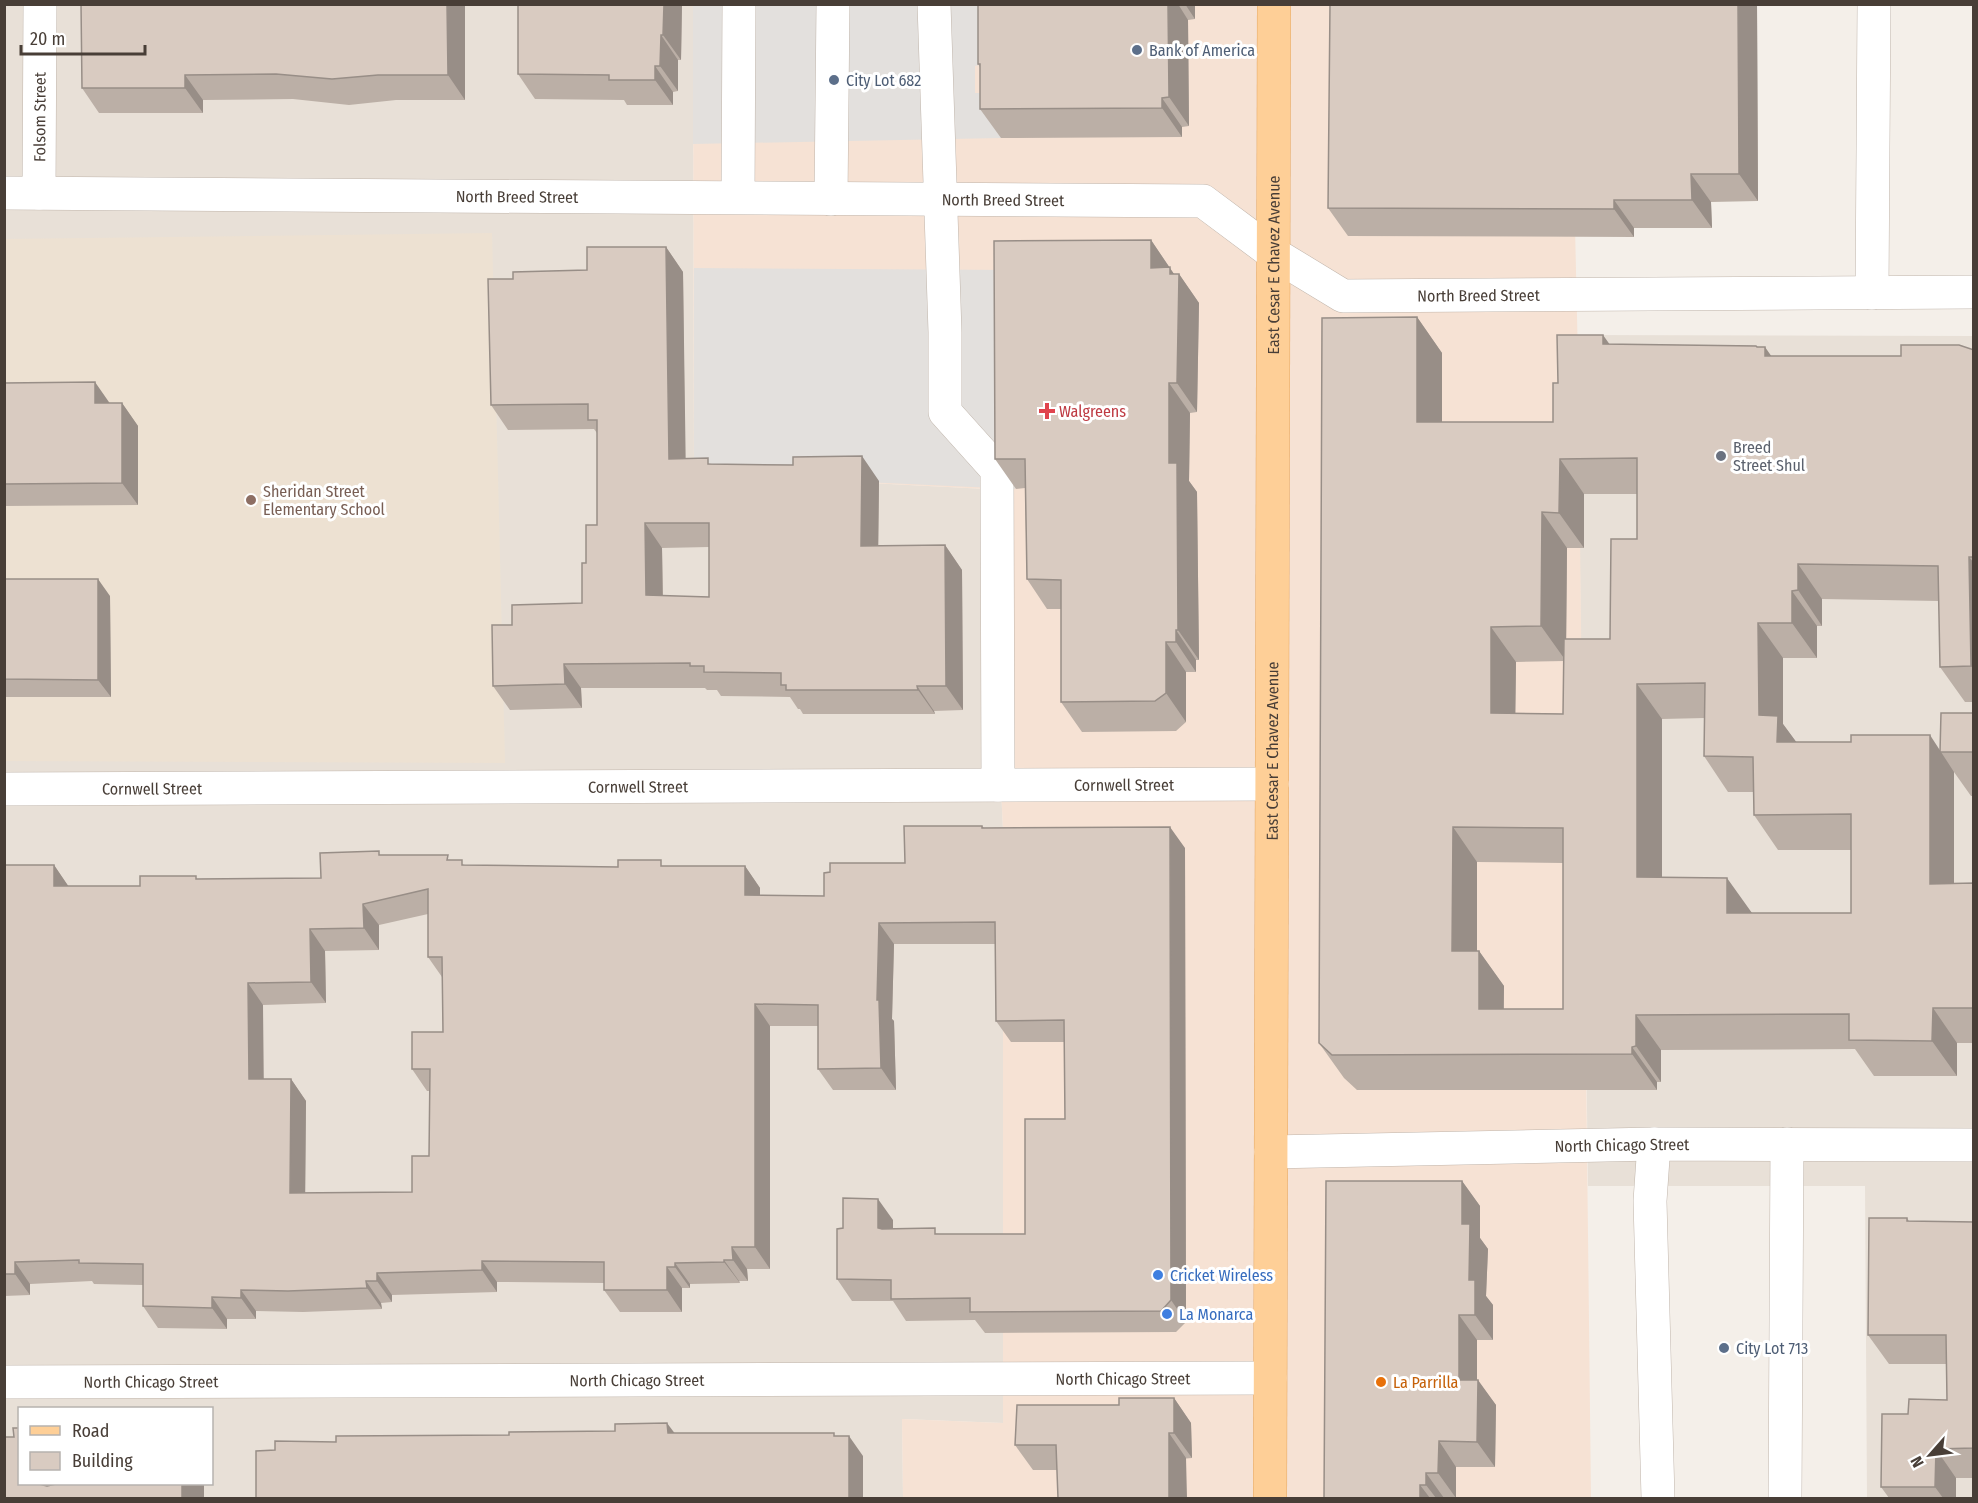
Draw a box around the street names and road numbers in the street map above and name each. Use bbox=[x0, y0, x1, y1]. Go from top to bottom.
street label: Folsom Street bbox=[30, 71, 50, 162]
street label: East Cesar E Chavez Avenue bbox=[1264, 175, 1284, 354]
street label: North Breed Street bbox=[456, 187, 579, 207]
street label: North Breed Street bbox=[942, 190, 1065, 210]
street label: North Breed Street bbox=[1417, 286, 1541, 306]
street label: East Cesar E Chavez Avenue bbox=[1263, 661, 1282, 840]
street label: Cornwell Street bbox=[1074, 775, 1175, 795]
street label: Cornwell Street bbox=[588, 777, 689, 797]
street label: Cornwell Street bbox=[102, 779, 203, 799]
street label: North Chicago Street bbox=[1554, 1135, 1690, 1156]
street label: North Chicago Street bbox=[1056, 1369, 1191, 1389]
street label: North Chicago Street bbox=[570, 1371, 705, 1390]
street label: North Chicago Street bbox=[84, 1372, 219, 1392]

